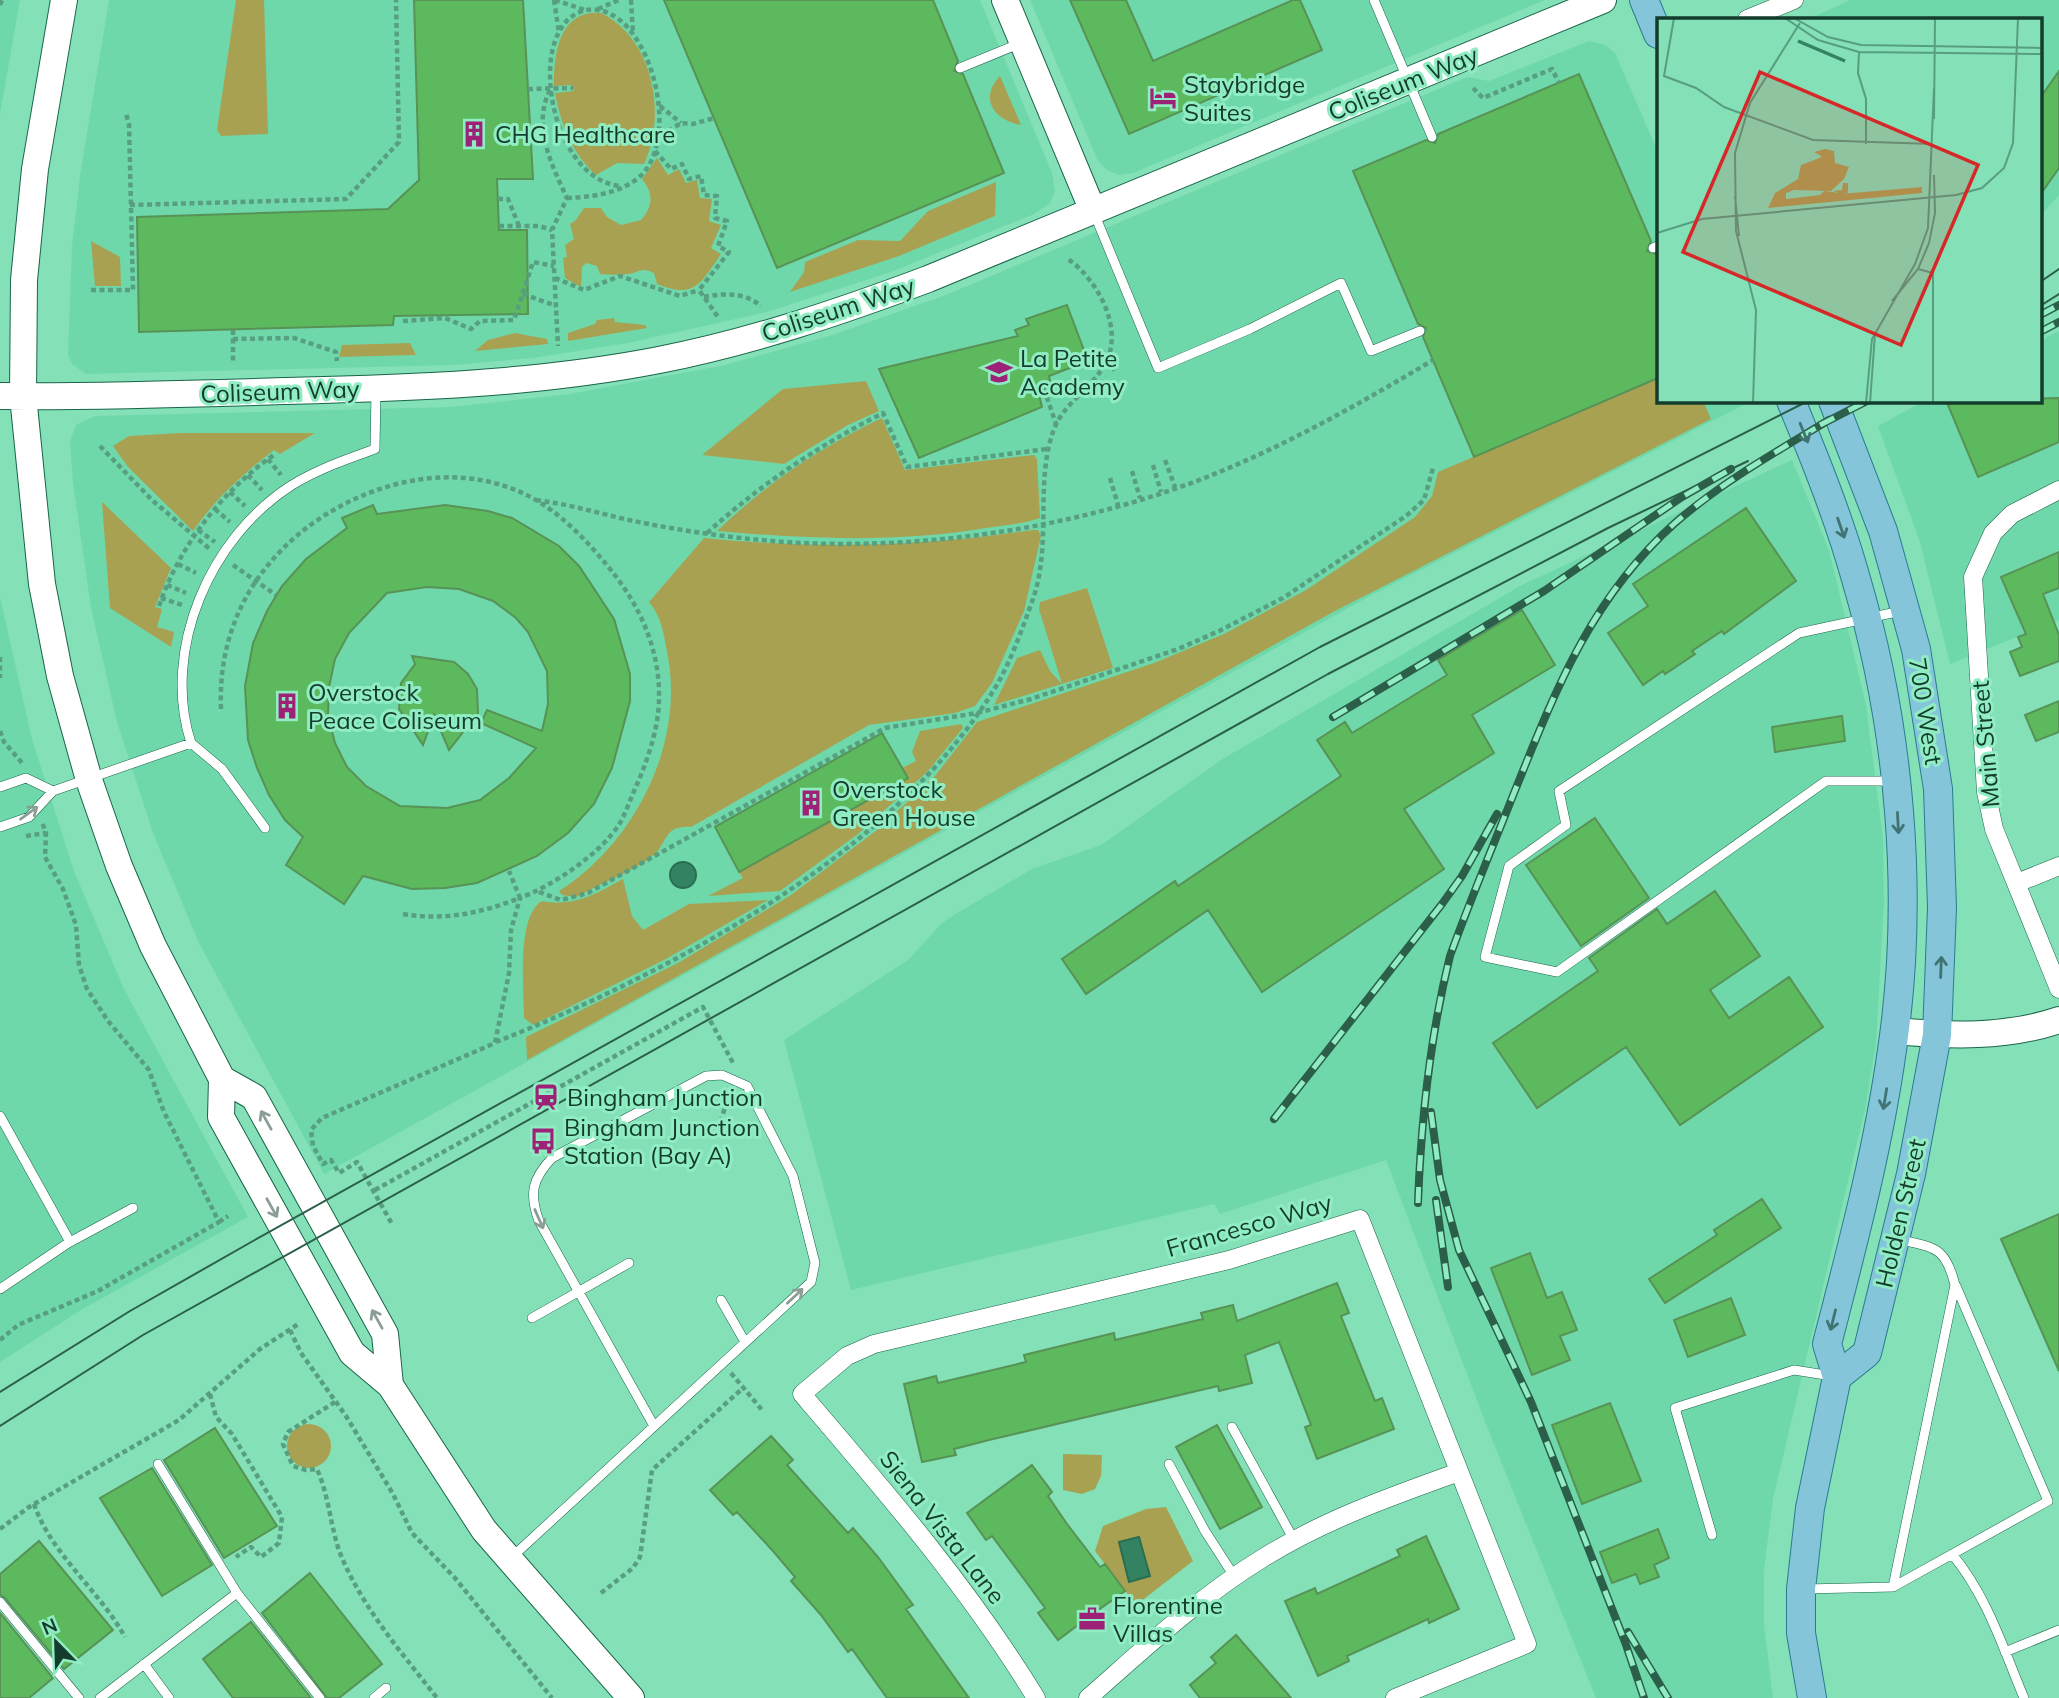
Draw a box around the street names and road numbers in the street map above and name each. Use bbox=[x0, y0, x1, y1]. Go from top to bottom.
street label: Coliseum Way bbox=[1324, 39, 1483, 127]
street label: Coliseum Way bbox=[758, 270, 919, 348]
street label: Coliseum Way bbox=[200, 373, 360, 409]
street label: 700 West bbox=[1903, 655, 1949, 767]
street label: Main Street bbox=[1965, 679, 2005, 809]
street label: Holden Street bbox=[1868, 1136, 1932, 1290]
street label: Francesco Way bbox=[1163, 1187, 1335, 1263]
street label: Siena Vista Lane bbox=[874, 1444, 1012, 1610]

